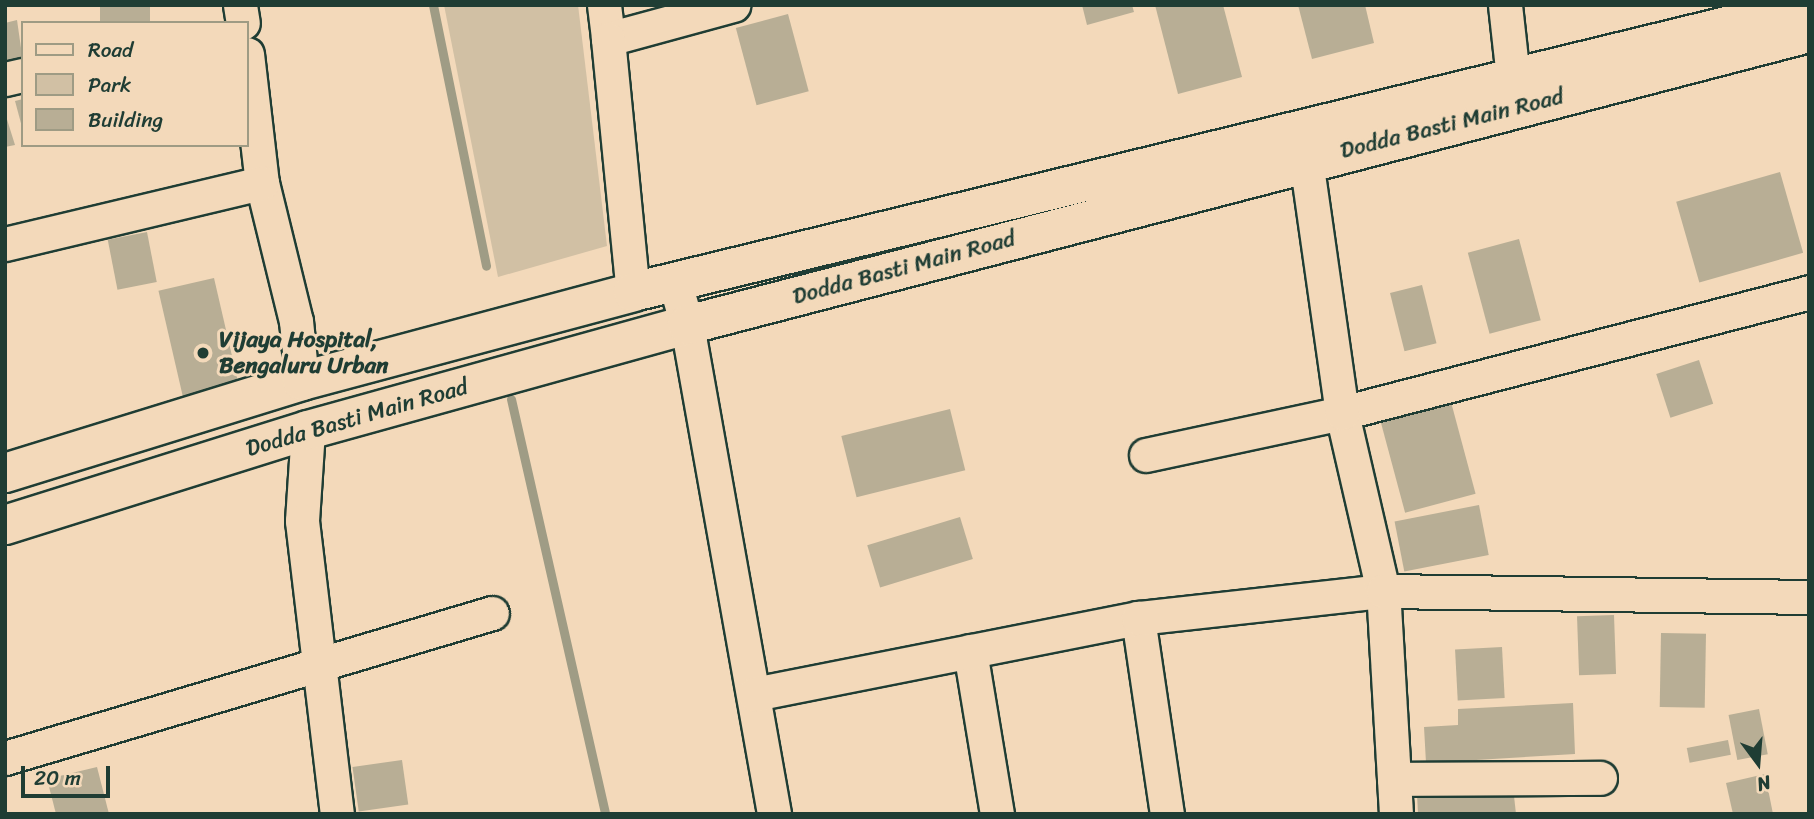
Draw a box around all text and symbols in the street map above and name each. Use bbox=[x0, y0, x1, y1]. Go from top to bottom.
legend bbox=[21, 21, 248, 147]
text: Road bbox=[88, 31, 133, 69]
text: Park bbox=[88, 66, 131, 104]
street label: Dodda Basti Main Road bbox=[1337, 83, 1567, 165]
text: Building bbox=[88, 101, 163, 139]
street label: Dodda Basti Main Road bbox=[789, 225, 1019, 311]
place label: Vijaya Hospital, Bengaluru Urban bbox=[219, 326, 388, 380]
marker: Vijaya Hospital, Bengaluru Urban bbox=[193, 343, 213, 363]
street label: Dodda Basti Main Road bbox=[242, 373, 472, 463]
north arrow bbox=[1723, 728, 1793, 798]
scale bar bbox=[24, 752, 114, 796]
text: 20 m bbox=[34, 759, 81, 797]
text: N bbox=[1753, 766, 1775, 801]

